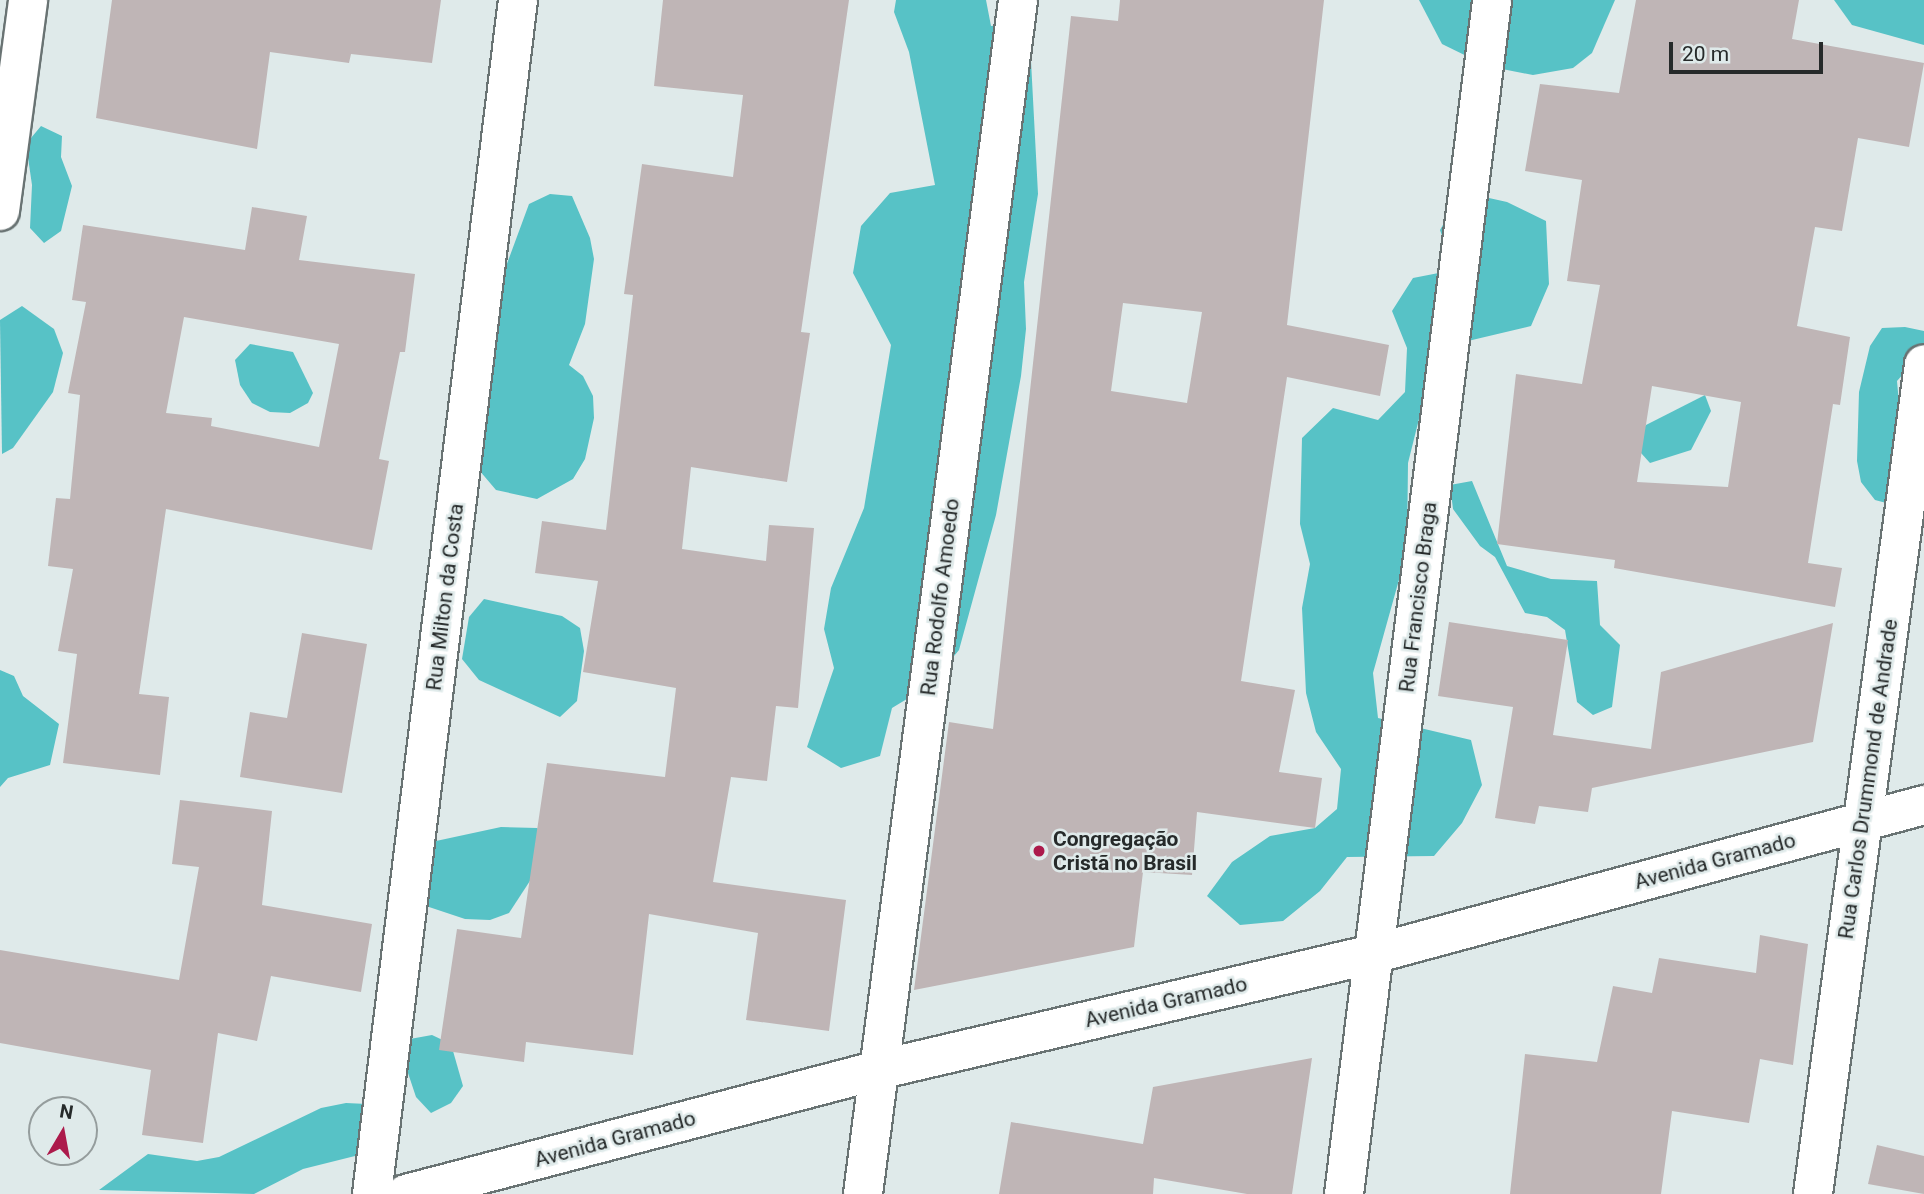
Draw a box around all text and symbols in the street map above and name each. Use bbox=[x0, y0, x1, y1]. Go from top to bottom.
scale bar bbox=[1672, 28, 1826, 72]
text: 20 m bbox=[1682, 42, 1729, 66]
street label: Rua Rodolfo Amoedo bbox=[915, 497, 965, 697]
street label: Rua Francisco Braga bbox=[1394, 500, 1442, 694]
street label: Rua Milton da Costa bbox=[421, 502, 469, 692]
street label: Rua Carlos Drummond de Andrade bbox=[1833, 617, 1903, 941]
place label: Congregação Cristã no Brasil bbox=[1053, 826, 1197, 876]
street label: Avenida Gramado bbox=[1632, 827, 1798, 895]
marker: Congregação Cristã no Brasil bbox=[1031, 843, 1047, 859]
street label: Avenida Gramado bbox=[1082, 971, 1250, 1033]
north arrow bbox=[28, 1096, 98, 1166]
text: N bbox=[58, 1099, 75, 1124]
street label: Avenida Gramado bbox=[532, 1105, 698, 1173]

